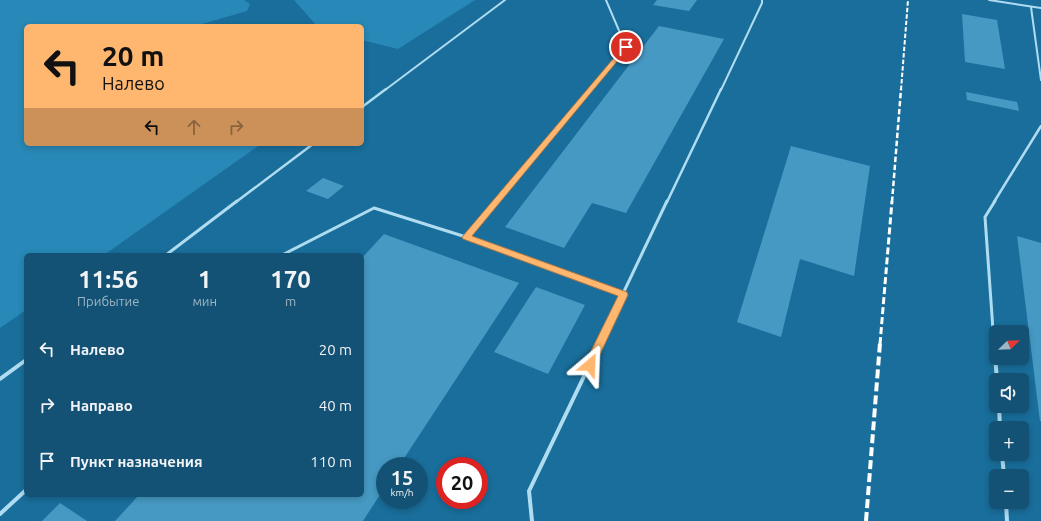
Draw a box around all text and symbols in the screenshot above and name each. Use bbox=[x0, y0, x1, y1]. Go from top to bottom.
pin bbox=[609, 30, 643, 64]
icon: arrive bbox=[615, 36, 637, 58]
icon: left bbox=[36, 40, 88, 92]
text: 20 m bbox=[102, 40, 164, 71]
text: Налево bbox=[102, 73, 165, 93]
icon: left bbox=[141, 116, 163, 138]
icon: ahead bbox=[183, 116, 205, 138]
icon: right bbox=[225, 116, 247, 138]
text: 11:56 bbox=[78, 266, 138, 293]
text: 1 bbox=[198, 266, 212, 293]
text: 170 bbox=[270, 266, 311, 293]
text: Прибытие bbox=[77, 294, 139, 308]
text: мин bbox=[192, 294, 217, 308]
text: m bbox=[285, 294, 296, 308]
north arrow bbox=[989, 325, 1029, 365]
map controls bbox=[989, 325, 1029, 509]
icon: left bbox=[36, 338, 58, 360]
text: Налево bbox=[70, 341, 125, 358]
text: 20 m bbox=[319, 341, 352, 358]
position arrow bbox=[569, 344, 611, 386]
button: sound bbox=[989, 373, 1029, 413]
icon: right bbox=[36, 394, 58, 416]
text: Направо bbox=[70, 397, 133, 414]
text: 40 m bbox=[319, 397, 352, 414]
button: + bbox=[989, 421, 1029, 461]
icon: arrive bbox=[36, 450, 58, 472]
text: Пункт назначения bbox=[70, 453, 203, 470]
text: 110 m bbox=[310, 453, 352, 470]
speed limit sign: 20 bbox=[436, 457, 488, 509]
text: 15 bbox=[391, 466, 413, 489]
button: − bbox=[989, 469, 1029, 509]
text: km/h bbox=[390, 487, 414, 498]

